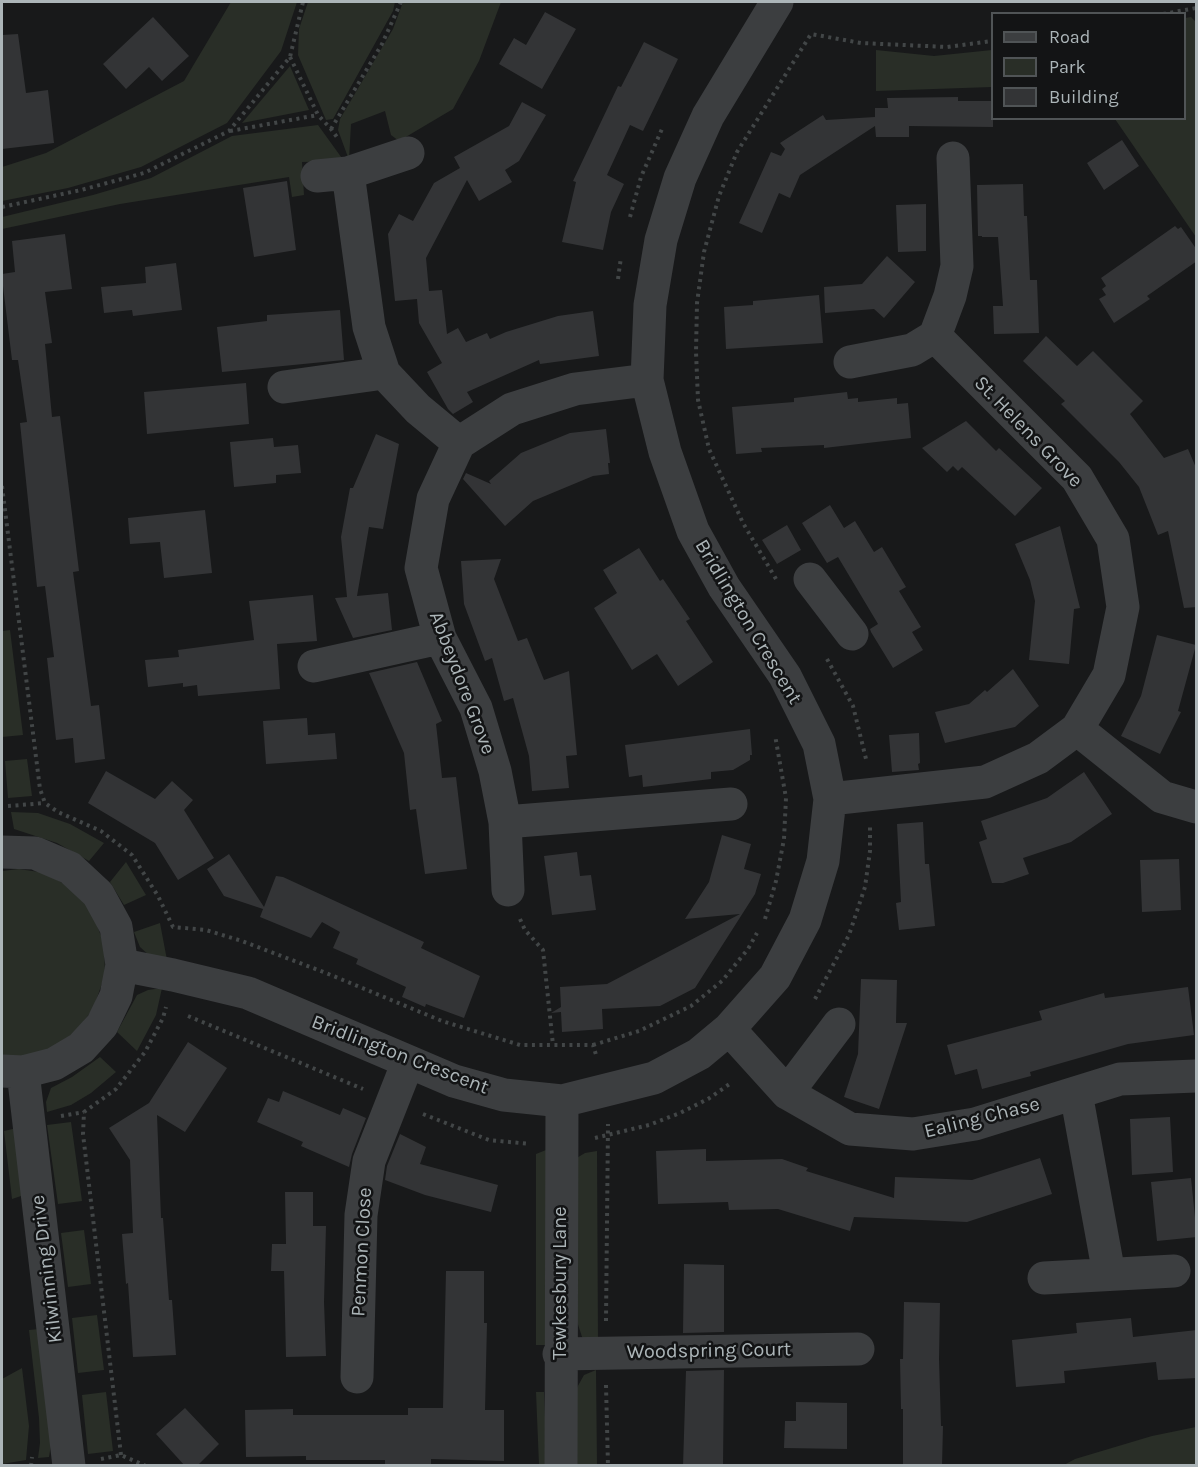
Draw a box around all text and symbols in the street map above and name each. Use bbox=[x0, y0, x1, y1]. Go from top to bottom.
legend bbox=[991, 12, 1186, 120]
text: Road bbox=[1049, 26, 1090, 48]
text: Park bbox=[1049, 56, 1086, 78]
text: Building bbox=[1049, 86, 1119, 108]
street label: St. Helens Grove bbox=[969, 371, 1087, 493]
street label: Bridlington Crescent bbox=[689, 535, 807, 709]
street label: Abbeydore Grove bbox=[424, 608, 500, 758]
street label: Bridlington Crescent bbox=[308, 1010, 492, 1100]
street label: Ealing Chase bbox=[922, 1092, 1042, 1144]
street label: Penmon Close bbox=[347, 1187, 377, 1317]
street label: Kilwinning Drive bbox=[26, 1194, 68, 1344]
street label: Tewkesbury Lane bbox=[548, 1206, 572, 1360]
street label: Woodspring Court bbox=[627, 1338, 791, 1364]

